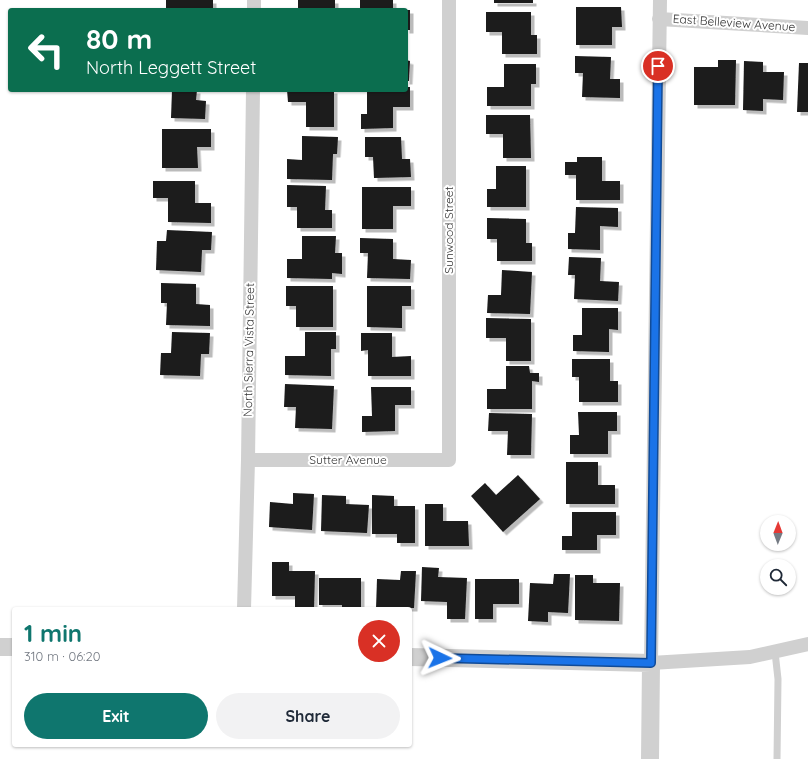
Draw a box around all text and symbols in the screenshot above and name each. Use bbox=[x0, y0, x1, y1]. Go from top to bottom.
street label: East Belleview Avenue bbox=[672, 11, 796, 34]
text: 80 m bbox=[86, 21, 152, 56]
icon: left bbox=[20, 24, 72, 76]
pin bbox=[641, 49, 675, 83]
icon: arrive bbox=[647, 55, 669, 77]
text: North Leggett Street bbox=[86, 56, 256, 79]
street label: Sunwood Street bbox=[441, 186, 456, 274]
street label: North Sierra Vista Street bbox=[240, 283, 257, 417]
street label: Sutter Avenue bbox=[309, 452, 387, 467]
north arrow bbox=[760, 515, 796, 551]
map controls bbox=[760, 515, 796, 595]
button: search bbox=[760, 559, 796, 595]
text: 1 min bbox=[24, 618, 82, 648]
button: close bbox=[358, 620, 400, 662]
position arrow bbox=[419, 637, 461, 679]
text: 310 m · 06:20 bbox=[24, 648, 101, 664]
button: Exit bbox=[24, 693, 208, 739]
button: Share bbox=[216, 693, 400, 739]

